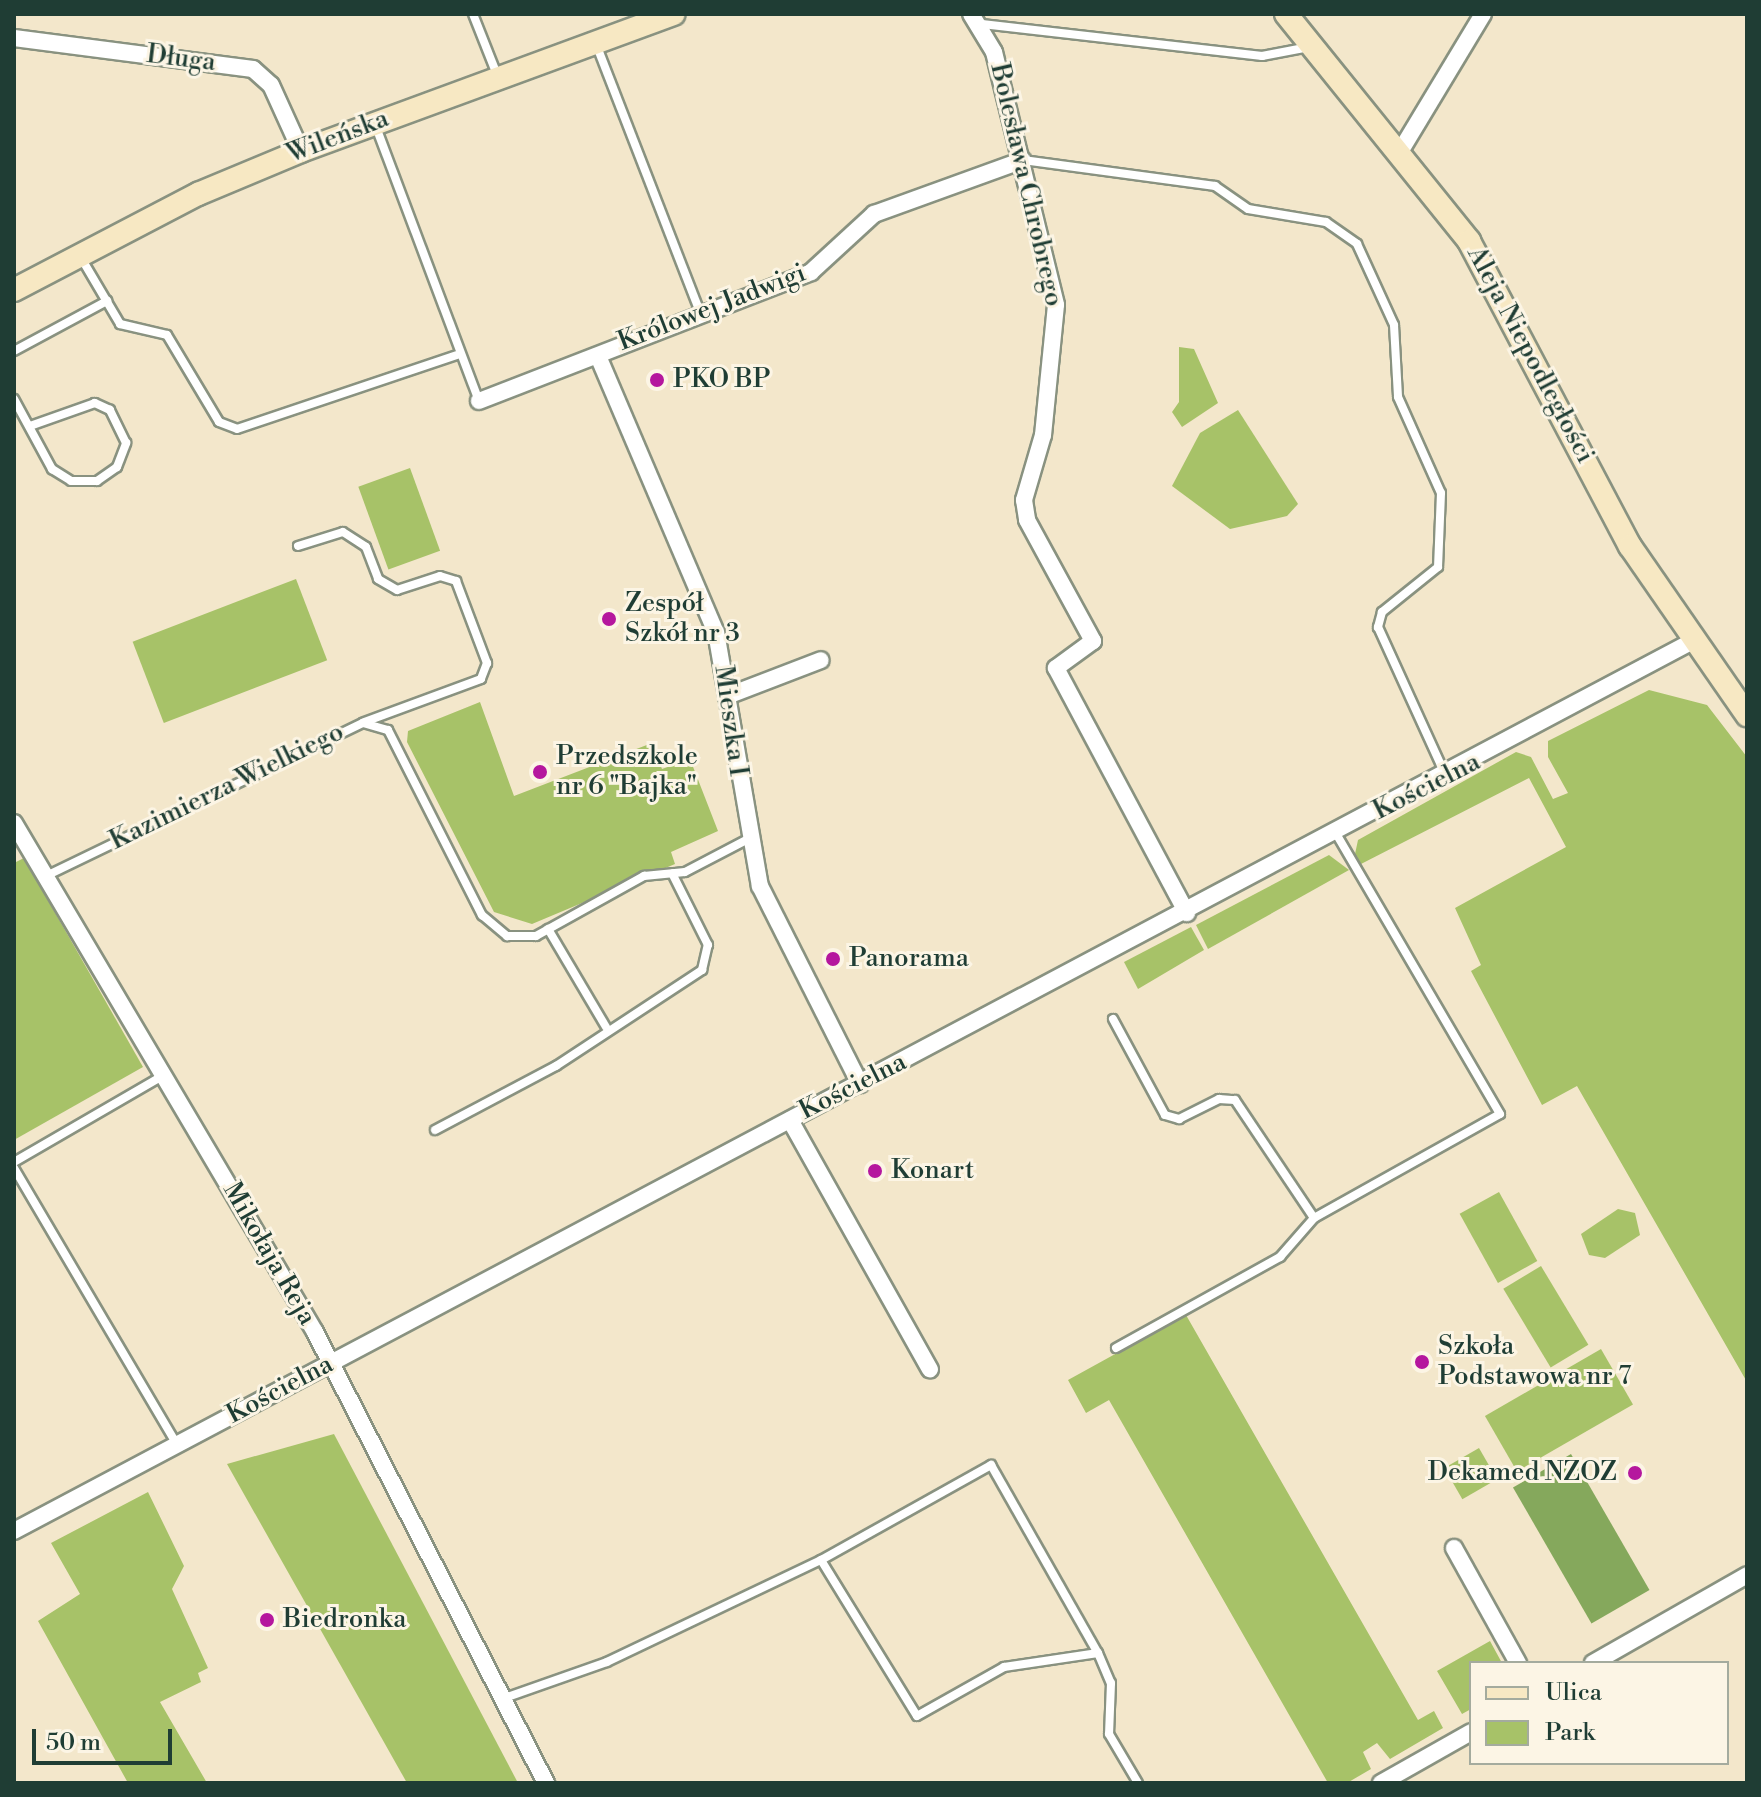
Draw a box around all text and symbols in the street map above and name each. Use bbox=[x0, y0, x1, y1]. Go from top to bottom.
street label: Długa bbox=[145, 39, 217, 79]
street label: Bolesława Chrobrego bbox=[983, 60, 1069, 310]
street label: Wileńska bbox=[283, 103, 393, 171]
street label: Aleja Niepodległości bbox=[1460, 241, 1600, 469]
street label: Królowej Jadwigi bbox=[614, 258, 810, 358]
place label: PKO BP bbox=[673, 364, 771, 396]
marker: PKO BP bbox=[648, 371, 666, 389]
place label: Zespół Szkół nr 3 bbox=[625, 588, 740, 650]
marker: Zespół Szkół nr 3 bbox=[600, 610, 618, 628]
street label: Mieszka I bbox=[707, 664, 753, 778]
street label: Kazimierza Wielkiego bbox=[105, 717, 349, 857]
place label: Przedszkole nr 6 "Bajka" bbox=[556, 741, 698, 802]
street label: Kościelna bbox=[1368, 747, 1486, 827]
marker: Przedszkole nr 6 "Bajka" bbox=[531, 763, 549, 781]
place label: Panorama bbox=[849, 943, 969, 975]
marker: Panorama bbox=[824, 950, 842, 968]
street label: Kościelna bbox=[794, 1047, 912, 1127]
place label: Konart bbox=[891, 1155, 974, 1187]
marker: Konart bbox=[866, 1162, 884, 1180]
street label: Mikołaja Reja bbox=[216, 1177, 322, 1331]
place label: Szkoła Podstawowa nr 7 bbox=[1438, 1331, 1631, 1392]
street label: Kościelna bbox=[221, 1349, 339, 1431]
marker: Szkoła Podstawowa nr 7 bbox=[1413, 1353, 1431, 1371]
place label: Dekamed NZOZ bbox=[1428, 1457, 1617, 1489]
marker: Dekamed NZOZ bbox=[1624, 1462, 1646, 1484]
place label: Biedronka bbox=[283, 1604, 406, 1636]
marker: Biedronka bbox=[258, 1611, 276, 1629]
legend bbox=[1469, 1661, 1729, 1765]
text: Ulica bbox=[1545, 1678, 1602, 1708]
scale bar bbox=[36, 1713, 176, 1763]
text: Park bbox=[1545, 1718, 1595, 1748]
text: 50 m bbox=[46, 1728, 101, 1758]

